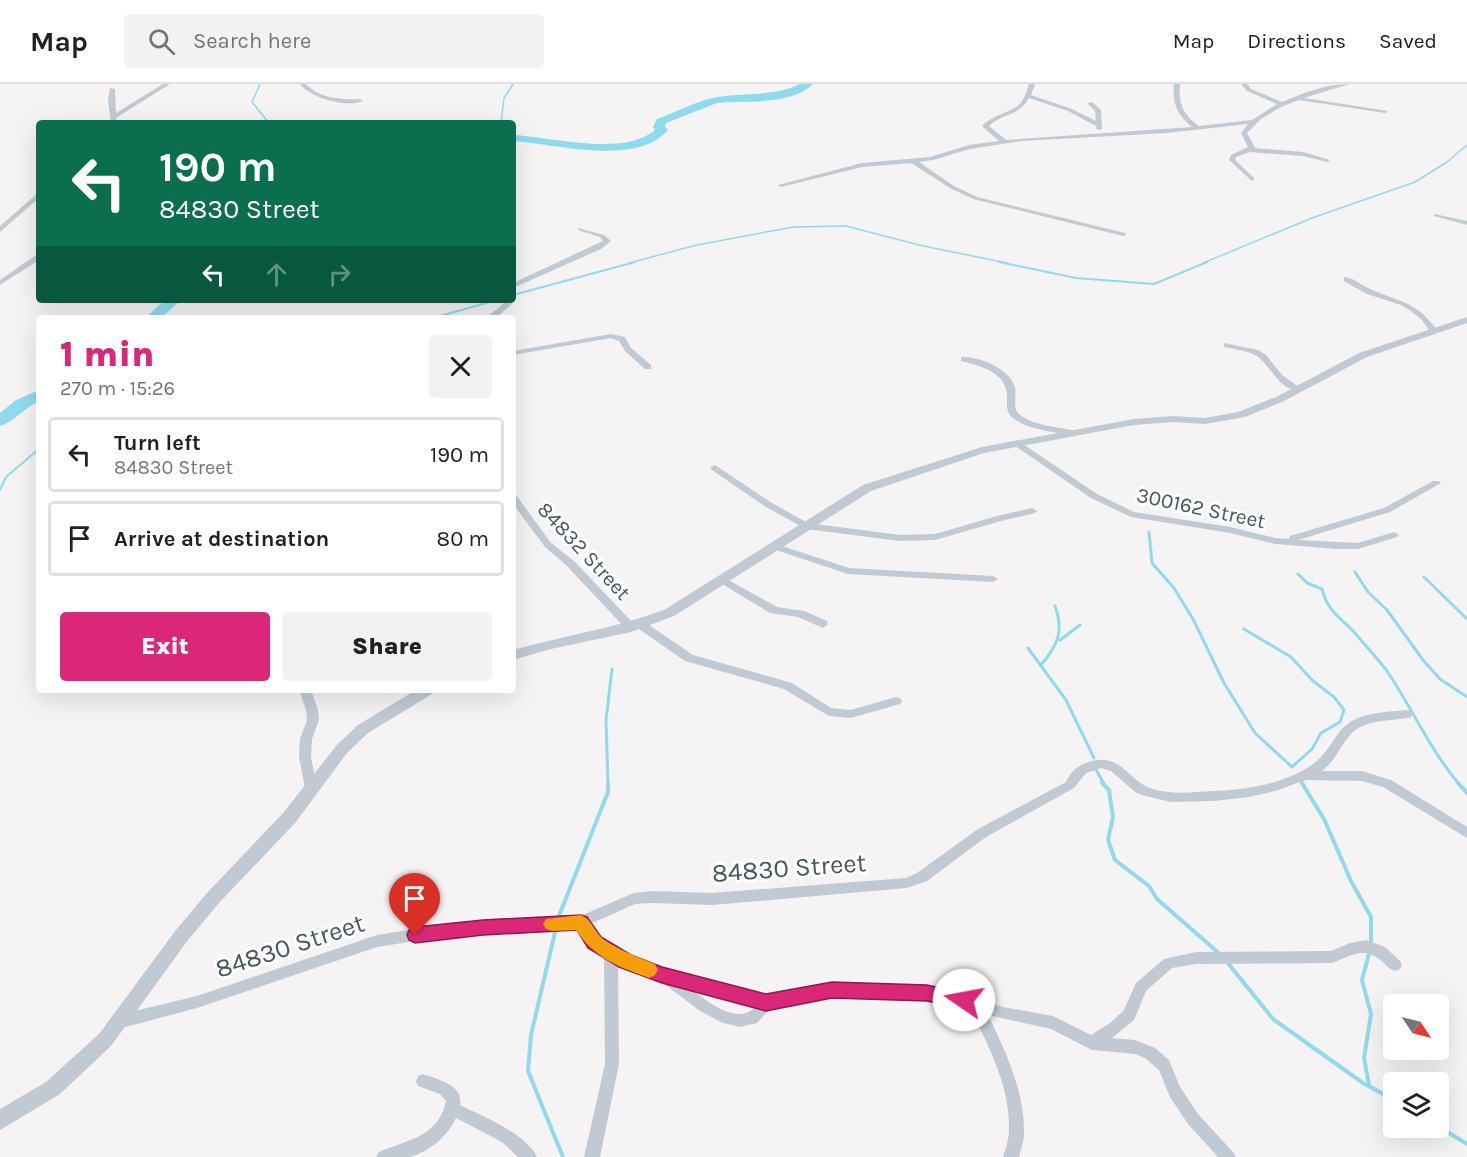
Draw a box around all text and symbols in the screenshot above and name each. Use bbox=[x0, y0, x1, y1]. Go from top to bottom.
search box bbox=[124, 14, 544, 68]
text: Map bbox=[30, 25, 88, 58]
icon: search bbox=[145, 25, 178, 58]
text: Search here bbox=[193, 28, 311, 54]
text: Map bbox=[1173, 29, 1214, 53]
text: Directions bbox=[1247, 29, 1346, 53]
text: Saved bbox=[1379, 29, 1437, 53]
text: 190 m bbox=[159, 142, 277, 192]
icon: left bbox=[60, 144, 138, 222]
text: 84830 Street bbox=[159, 193, 320, 225]
icon: left bbox=[197, 258, 230, 291]
icon: ahead bbox=[260, 258, 293, 291]
icon: right bbox=[323, 258, 356, 291]
text: 1 min bbox=[60, 333, 154, 375]
button: close bbox=[429, 335, 492, 398]
text: 270 m · 15:26 bbox=[60, 377, 175, 400]
text: Turn left bbox=[114, 430, 201, 456]
icon: left bbox=[63, 438, 96, 471]
text: 190 m bbox=[430, 442, 489, 468]
text: 84830 Street bbox=[114, 456, 233, 479]
street label: 300162 Street bbox=[1134, 483, 1268, 533]
street label: 84832 Street bbox=[533, 497, 635, 605]
icon: arrive bbox=[63, 522, 96, 555]
text: Arrive at destination bbox=[114, 526, 329, 552]
text: 80 m bbox=[437, 526, 489, 552]
button: Exit bbox=[60, 612, 270, 681]
button: Share bbox=[282, 612, 492, 681]
street label: 84830 Street bbox=[711, 847, 868, 889]
pin bbox=[389, 873, 440, 935]
icon: arrive bbox=[398, 882, 431, 915]
street label: 84830 Street bbox=[212, 907, 369, 985]
position arrow bbox=[932, 968, 996, 1032]
north arrow bbox=[1383, 994, 1449, 1060]
map controls bbox=[1383, 994, 1449, 1138]
button: layers bbox=[1383, 1072, 1449, 1138]

